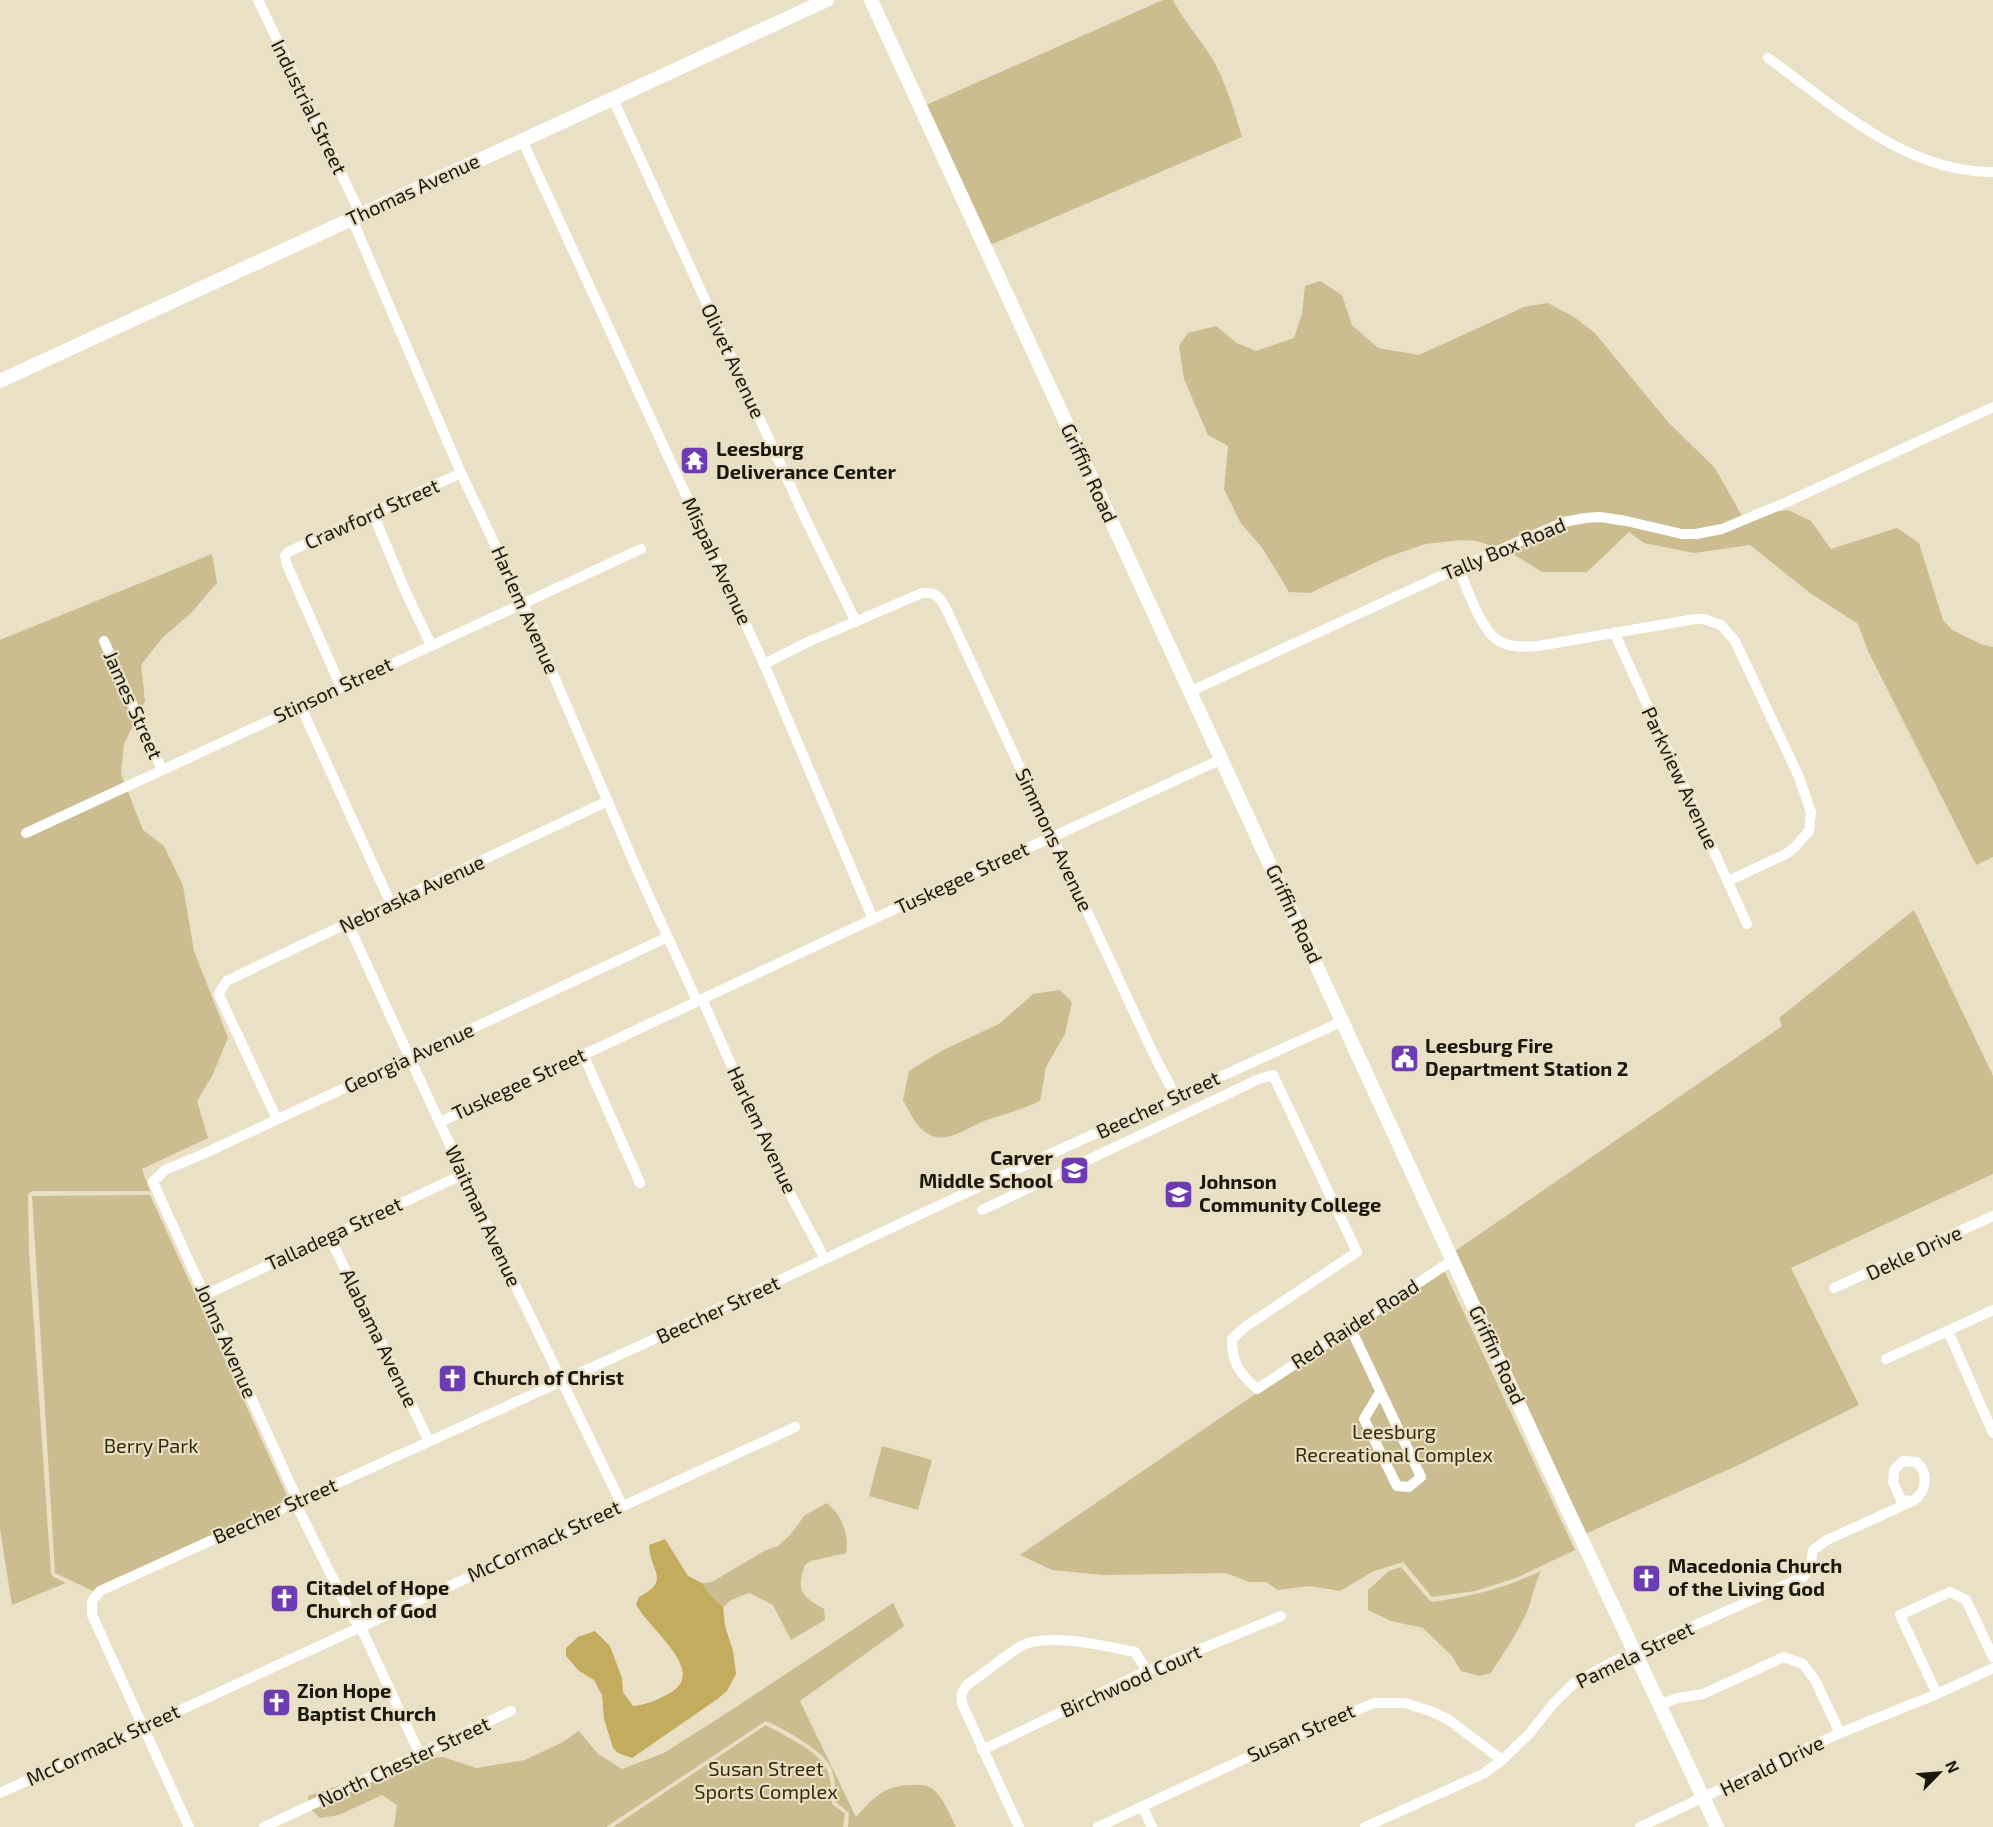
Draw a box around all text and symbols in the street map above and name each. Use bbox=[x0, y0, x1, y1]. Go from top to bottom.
street label: Industrial Street bbox=[267, 35, 353, 178]
street label: Thomas Avenue bbox=[342, 148, 483, 230]
street label: Olivet Avenue bbox=[697, 299, 771, 422]
street label: Griffin Road bbox=[1057, 419, 1123, 526]
place label: Leesburg Deliverance Center bbox=[716, 436, 897, 483]
temple icon: Leesburg Deliverance Center bbox=[679, 445, 711, 477]
street label: Crawford Street bbox=[300, 472, 443, 554]
street label: Mispah Avenue bbox=[678, 493, 758, 628]
street label: Tally Box Road bbox=[1438, 511, 1569, 585]
street label: Harlem Avenue bbox=[487, 542, 565, 677]
street label: James Street bbox=[99, 647, 169, 763]
street label: Stinson Street bbox=[269, 651, 396, 727]
street label: Parkview Avenue bbox=[1637, 703, 1724, 853]
street label: Simmons Avenue bbox=[1011, 764, 1099, 915]
street label: Tuskegee Street bbox=[891, 835, 1033, 919]
street label: Nebraska Avenue bbox=[335, 849, 488, 937]
street label: Griffin Road bbox=[1262, 860, 1328, 967]
street label: Georgia Avenue bbox=[340, 1016, 477, 1098]
place label: Leesburg Fire Department Station 2 bbox=[1425, 1033, 1628, 1080]
street label: Tuskegee Street bbox=[448, 1041, 590, 1125]
public building icon: Leesburg Fire Department Station 2 bbox=[1388, 1042, 1420, 1074]
street label: Harlem Avenue bbox=[723, 1062, 803, 1197]
street label: Beecher Street bbox=[1092, 1065, 1224, 1143]
street label: Waitman Avenue bbox=[441, 1141, 527, 1290]
place label: Carver Middle School bbox=[919, 1145, 1053, 1192]
school or university icon: Carver Middle School bbox=[1058, 1154, 1090, 1186]
place label: Johnson Community College bbox=[1199, 1169, 1381, 1217]
school or university icon: Johnson Community College bbox=[1162, 1178, 1194, 1210]
street label: Talladega Street bbox=[261, 1191, 406, 1275]
street label: Dekle Drive bbox=[1862, 1219, 1965, 1285]
street label: Alabama Avenue bbox=[336, 1264, 424, 1411]
street label: Beecher Street bbox=[652, 1270, 784, 1348]
street label: Red Raider Road bbox=[1286, 1273, 1423, 1373]
street label: Johns Avenue bbox=[191, 1280, 263, 1401]
street label: Griffin Road bbox=[1465, 1301, 1531, 1408]
church icon: Church of Christ bbox=[436, 1362, 468, 1394]
place label: Church of Christ bbox=[473, 1365, 624, 1389]
park label: Leesburg Recreational Complex bbox=[1295, 1419, 1493, 1466]
park label: Berry Park bbox=[104, 1433, 198, 1457]
street label: Beecher Street bbox=[209, 1472, 341, 1548]
street label: McCormack Street bbox=[463, 1494, 624, 1586]
place label: Macedonia Church of the Living God bbox=[1668, 1553, 1842, 1600]
church icon: Macedonia Church of the Living God bbox=[1631, 1562, 1663, 1594]
place label: Citadel of Hope Church of God bbox=[306, 1575, 449, 1622]
church icon: Citadel of Hope Church of God bbox=[269, 1583, 301, 1615]
street label: Pamela Street bbox=[1572, 1615, 1698, 1693]
street label: Birchwood Court bbox=[1057, 1638, 1205, 1722]
place label: Zion Hope Baptist Church bbox=[297, 1678, 436, 1725]
church icon: Zion Hope Baptist Church bbox=[260, 1687, 292, 1719]
street label: Susan Street bbox=[1243, 1697, 1359, 1767]
street label: McCormack Street bbox=[22, 1698, 183, 1790]
street label: North Chester Street bbox=[314, 1711, 494, 1812]
street label: Herald Drive bbox=[1716, 1730, 1827, 1801]
north arrow bbox=[1909, 1743, 1969, 1803]
park label: Susan Street Sports Complex bbox=[694, 1756, 838, 1803]
text: N bbox=[1942, 1757, 1964, 1776]

